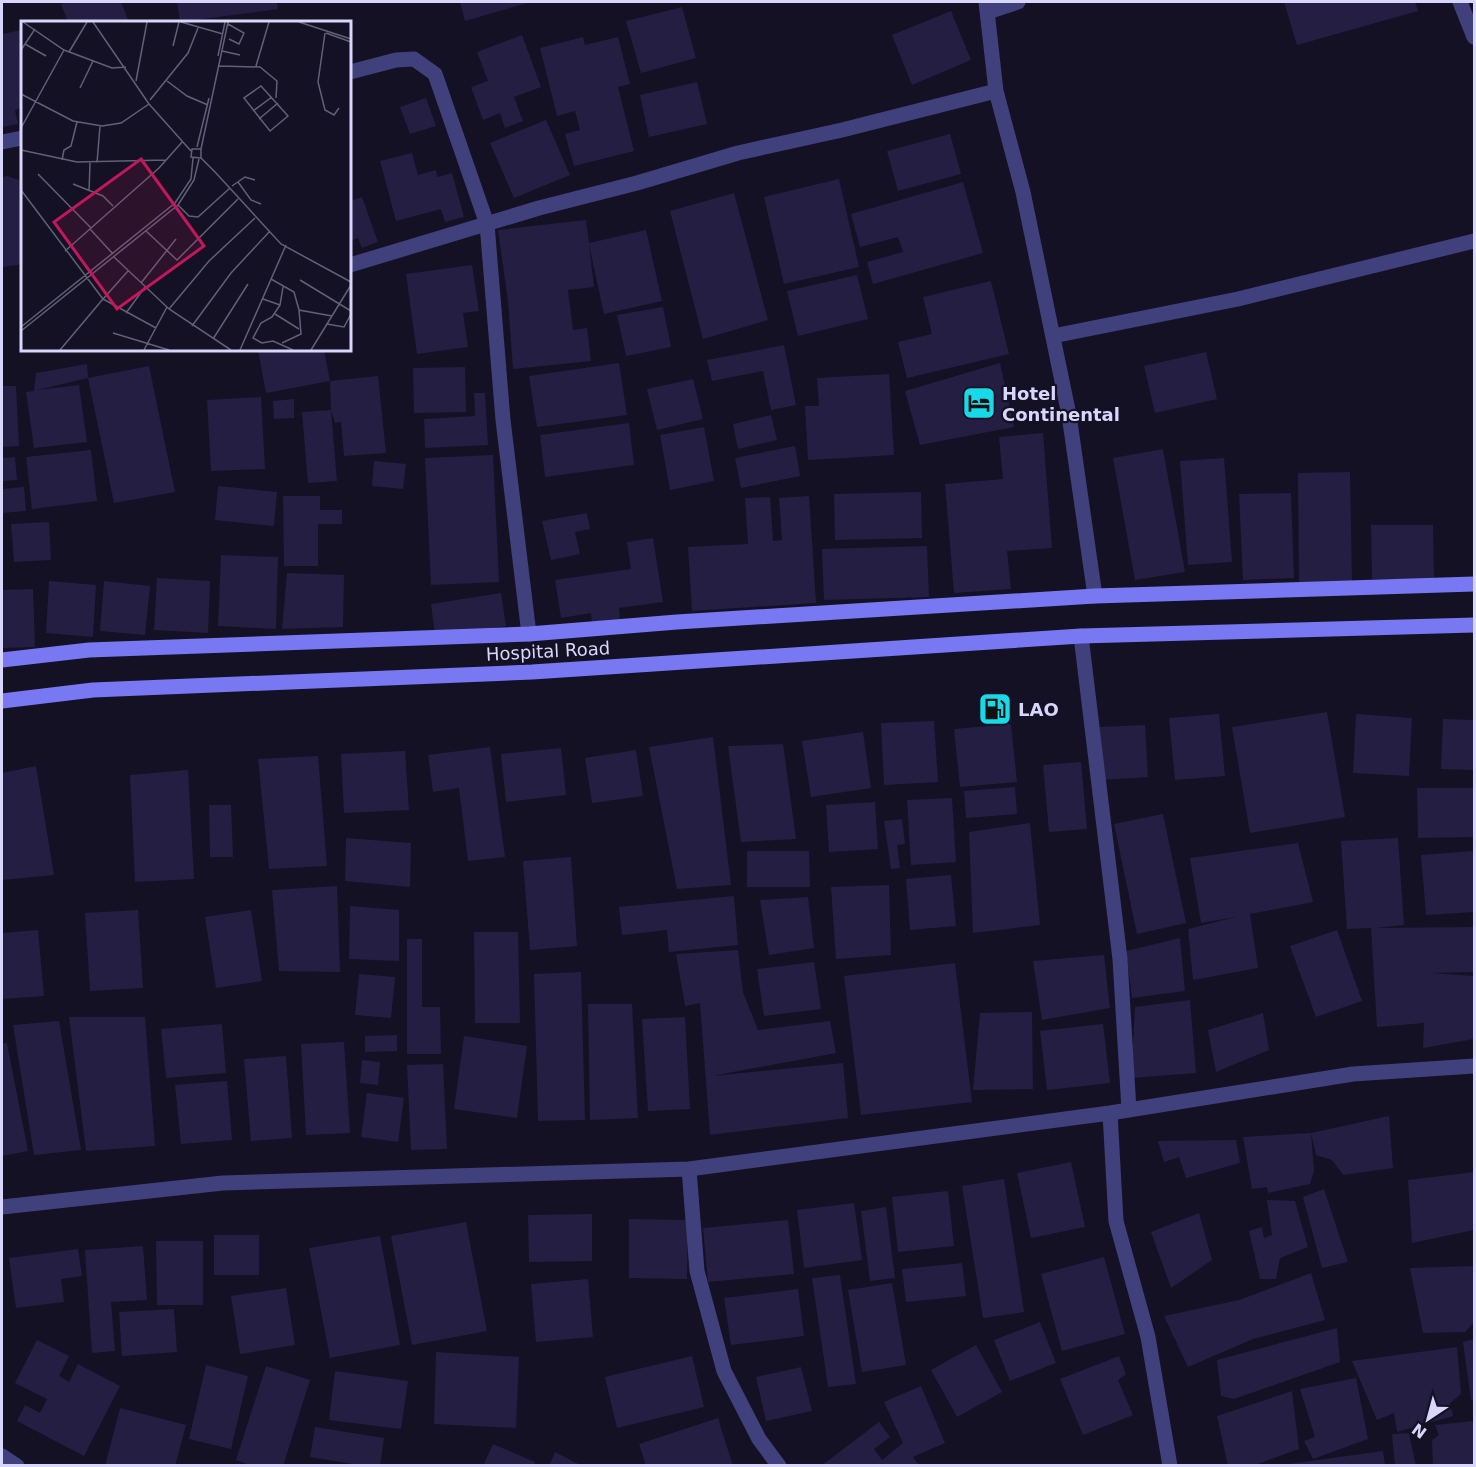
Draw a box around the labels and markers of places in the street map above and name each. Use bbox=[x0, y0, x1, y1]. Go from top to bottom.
place label: Hotel Continental bbox=[1002, 383, 1120, 425]
hotel icon: Hotel Continental bbox=[961, 385, 997, 421]
fuel station icon: LAO bbox=[977, 691, 1013, 727]
place label: LAO bbox=[1018, 699, 1059, 720]

